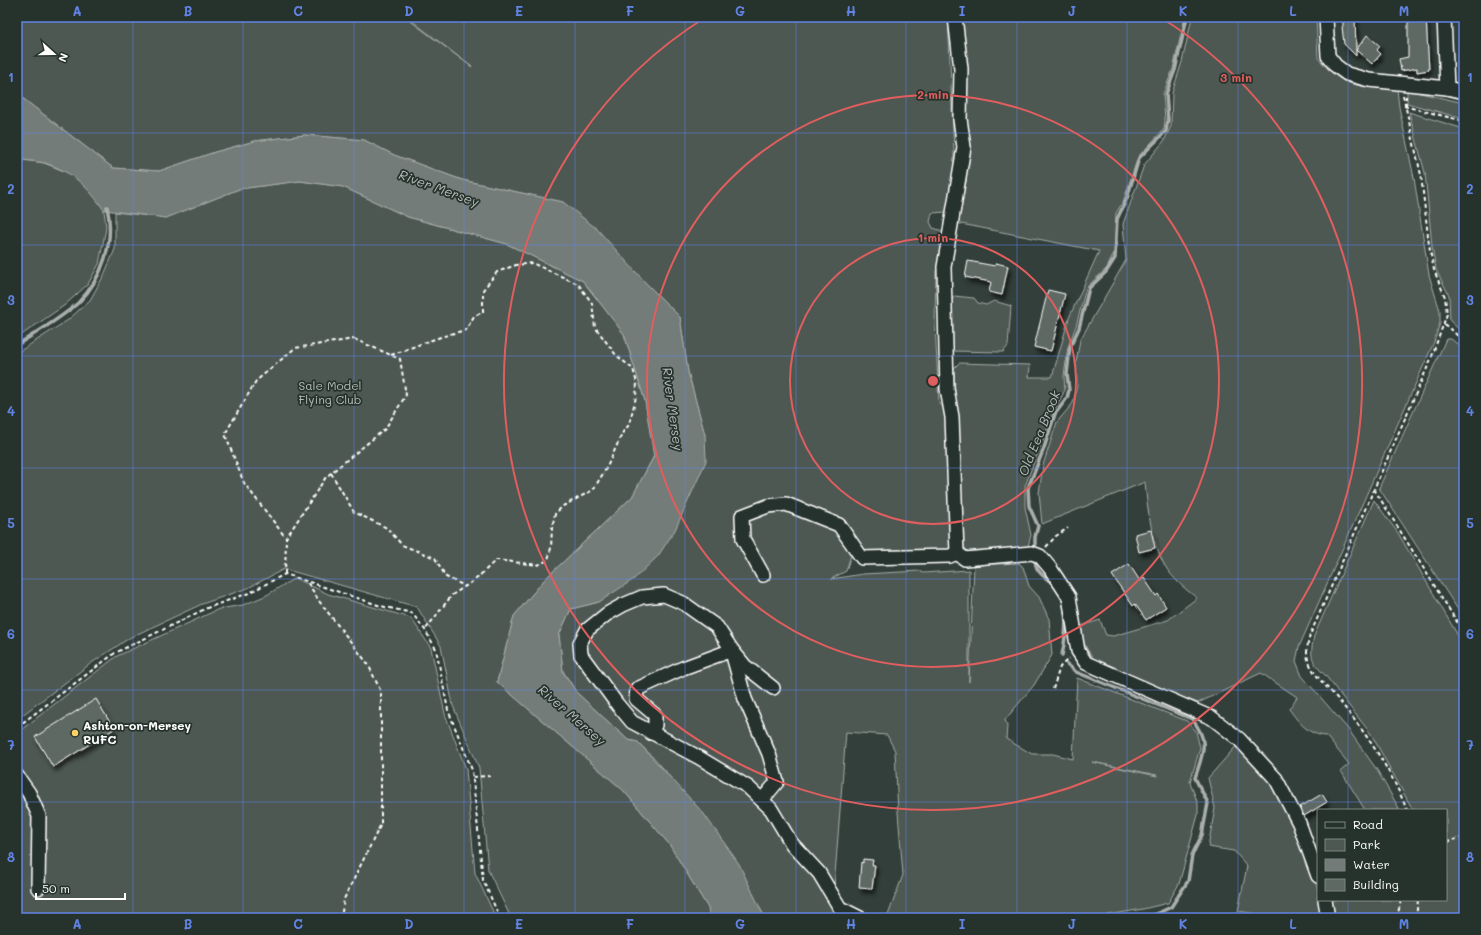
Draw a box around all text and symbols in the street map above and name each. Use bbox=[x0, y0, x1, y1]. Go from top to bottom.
text: A bbox=[72, 2, 82, 19]
text: B bbox=[184, 2, 193, 19]
text: C bbox=[293, 2, 303, 19]
text: D bbox=[404, 2, 414, 19]
text: E bbox=[515, 2, 523, 19]
text: F bbox=[626, 2, 634, 19]
text: G bbox=[735, 2, 745, 19]
text: H bbox=[846, 2, 856, 19]
text: I bbox=[959, 2, 966, 19]
text: J bbox=[1068, 2, 1076, 19]
text: K bbox=[1179, 2, 1188, 19]
text: L bbox=[1289, 2, 1297, 19]
text: M bbox=[1399, 2, 1409, 19]
north arrow bbox=[34, 34, 74, 74]
text: N bbox=[55, 51, 72, 64]
text: 1 bbox=[8, 68, 14, 85]
text: 1 bbox=[1467, 68, 1473, 85]
text: 3 min bbox=[1220, 69, 1252, 85]
text: 2 min bbox=[917, 86, 949, 102]
water label: River Mersey bbox=[397, 165, 482, 210]
text: 2 bbox=[7, 180, 15, 197]
text: 2 bbox=[1466, 180, 1474, 197]
text: 1 min bbox=[918, 229, 948, 245]
text: 3 bbox=[7, 291, 15, 308]
text: 3 bbox=[1466, 291, 1474, 308]
water label: River Mersey bbox=[659, 366, 688, 452]
centre of rings bbox=[926, 374, 940, 388]
park label: Sale Model Flying Club bbox=[298, 377, 362, 407]
water label: Old Eea Brook bbox=[1014, 387, 1064, 478]
text: 4 bbox=[7, 402, 15, 419]
text: 4 bbox=[1466, 402, 1474, 419]
text: 5 bbox=[7, 514, 15, 531]
text: 5 bbox=[1466, 514, 1474, 531]
text: 6 bbox=[7, 625, 15, 642]
text: 6 bbox=[1466, 625, 1474, 642]
water label: River Mersey bbox=[535, 681, 610, 749]
place label: Ashton-on-Mersey RUFC bbox=[83, 717, 191, 747]
marker: Ashton-on-Mersey RUFC bbox=[70, 728, 80, 738]
text: 7 bbox=[7, 736, 15, 753]
text: 7 bbox=[1466, 736, 1474, 753]
legend bbox=[1317, 809, 1447, 901]
text: Road bbox=[1353, 816, 1383, 832]
text: Park bbox=[1353, 836, 1380, 852]
text: 8 bbox=[7, 848, 15, 865]
text: 8 bbox=[1466, 848, 1474, 865]
text: Water bbox=[1353, 856, 1390, 872]
scale bar bbox=[36, 875, 125, 901]
text: Building bbox=[1353, 876, 1399, 892]
text: 50 m bbox=[42, 880, 70, 896]
text: A bbox=[72, 915, 82, 932]
text: B bbox=[184, 915, 193, 932]
text: C bbox=[293, 915, 303, 932]
text: D bbox=[404, 915, 414, 932]
text: E bbox=[515, 915, 523, 932]
text: F bbox=[626, 915, 634, 932]
text: G bbox=[735, 915, 745, 932]
text: H bbox=[846, 915, 856, 932]
text: I bbox=[959, 915, 966, 932]
text: J bbox=[1068, 915, 1076, 932]
text: K bbox=[1179, 915, 1188, 932]
text: L bbox=[1289, 915, 1297, 932]
text: M bbox=[1399, 915, 1409, 932]

